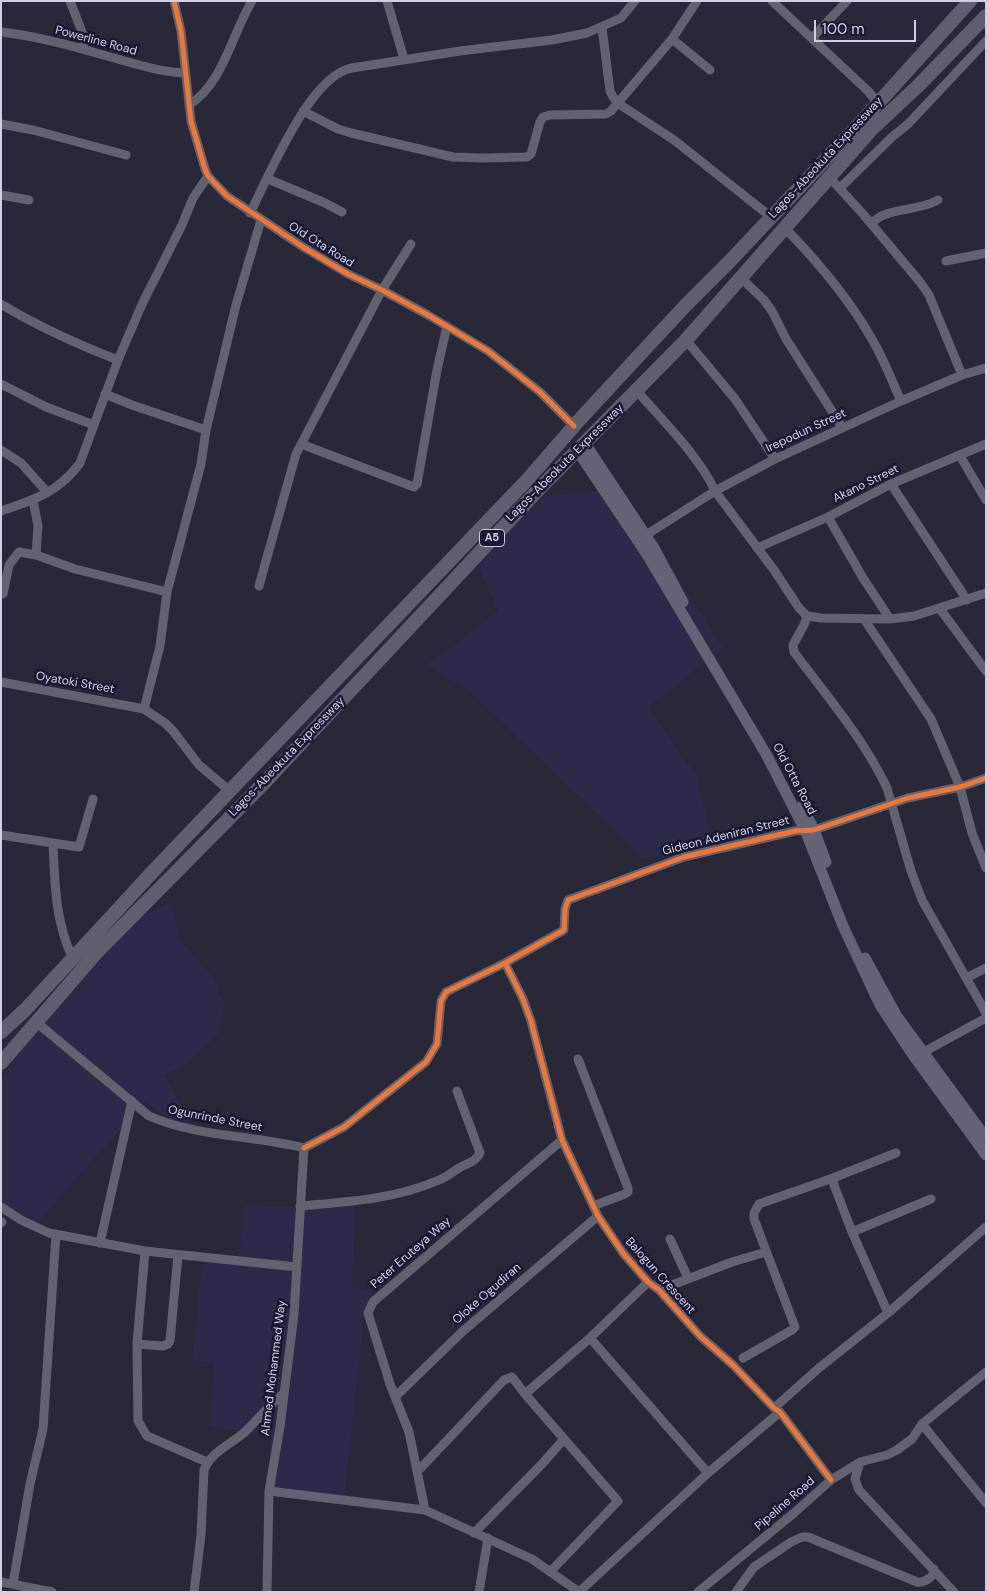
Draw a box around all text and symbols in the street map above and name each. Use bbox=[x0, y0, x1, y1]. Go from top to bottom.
scale bar bbox=[817, 10, 920, 42]
text: 100 m bbox=[822, 19, 865, 39]
street label: Powerline Road bbox=[54, 23, 138, 59]
street label: Lagos-Abeokuta Expressway bbox=[766, 94, 886, 222]
street label: Old Ota Road bbox=[286, 219, 356, 271]
street label: Lagos-Abeokuta Expressway bbox=[503, 401, 627, 525]
street label: Irepodun Street bbox=[764, 406, 848, 456]
street label: Akano Street bbox=[831, 462, 901, 506]
road number: A5 bbox=[480, 530, 504, 546]
street label: Oyatoki Street bbox=[34, 669, 116, 697]
street label: Lagos-Abeokuta Expressway bbox=[226, 694, 348, 820]
street label: Old Otta Road bbox=[769, 741, 819, 817]
street label: Gideon Adeniran Street bbox=[661, 813, 791, 859]
street label: Ogunrinde Street bbox=[167, 1103, 263, 1135]
street label: Peter Eruteya Way bbox=[368, 1214, 454, 1292]
street label: Balogun Crescent bbox=[622, 1235, 698, 1317]
street label: Oloke Ogudiran bbox=[450, 1260, 524, 1328]
street label: Ahmed Mohammed Way bbox=[259, 1299, 289, 1437]
street label: Pipeline Road bbox=[752, 1474, 818, 1534]

